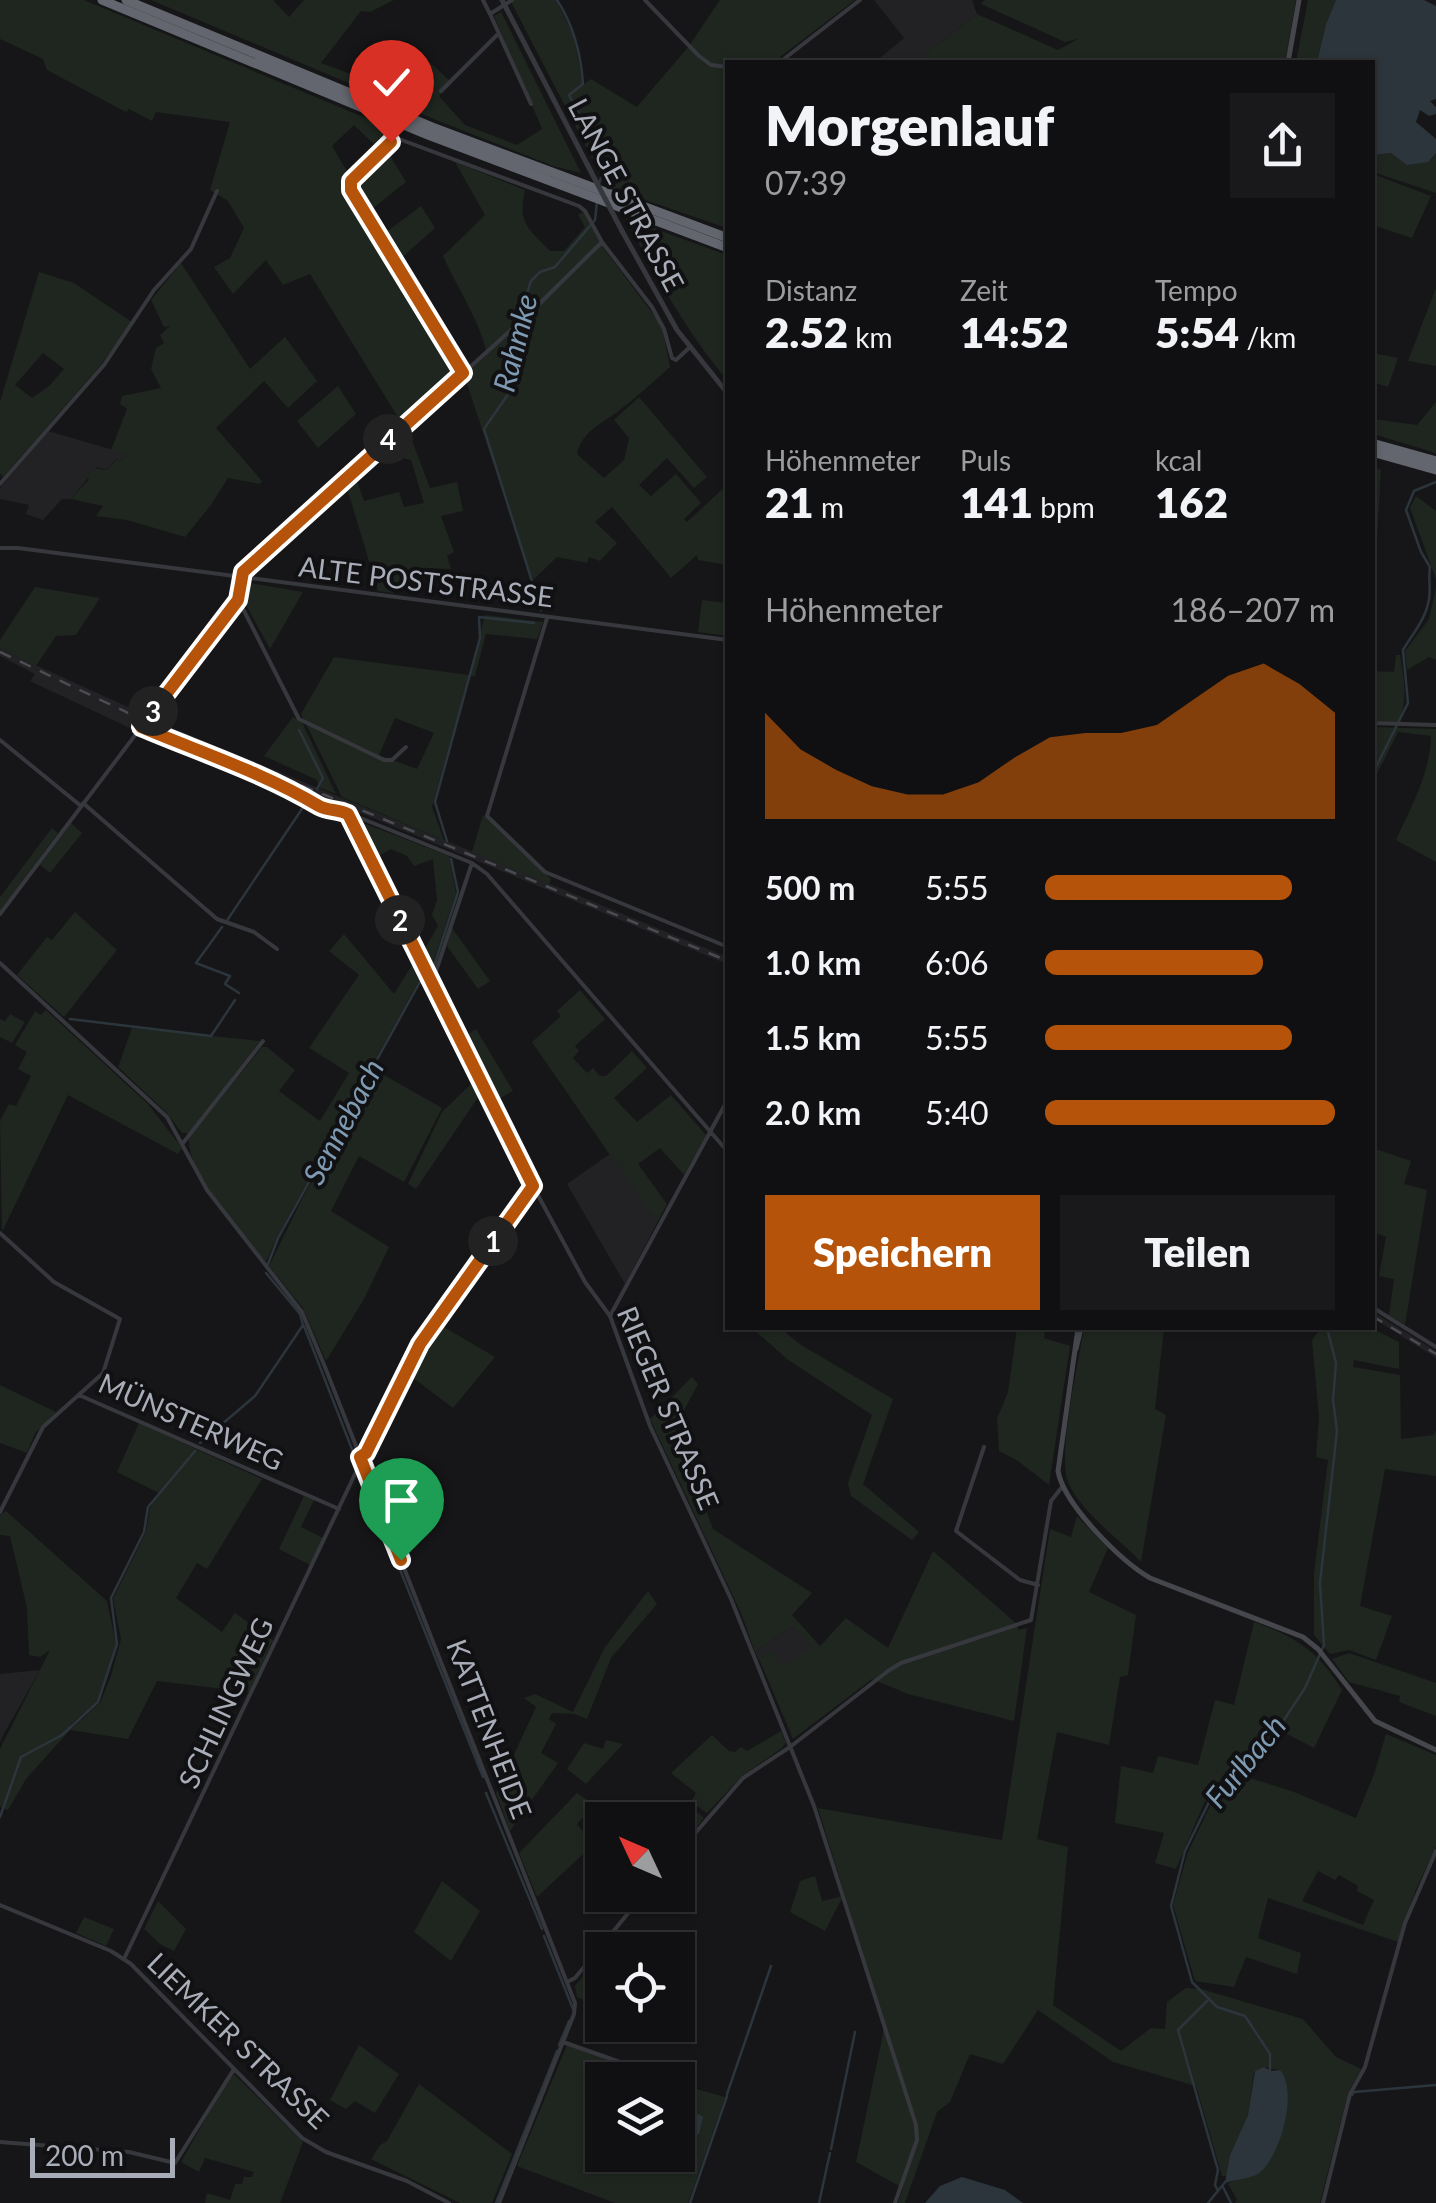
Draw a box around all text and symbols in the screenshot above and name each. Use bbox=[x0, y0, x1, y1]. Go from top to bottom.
pin bbox=[349, 40, 434, 143]
icon: check bbox=[364, 55, 419, 110]
street label: LANGE STRASSE bbox=[562, 92, 692, 297]
text: Morgenlauf bbox=[765, 92, 1054, 158]
button: share bbox=[1230, 93, 1335, 198]
text: 07:39 bbox=[765, 163, 847, 202]
text: Distanz bbox=[765, 273, 857, 307]
text: Zeit bbox=[960, 273, 1008, 307]
text: Tempo bbox=[1155, 273, 1238, 307]
water label: Rahmke bbox=[485, 290, 544, 395]
text: 2.52 bbox=[765, 307, 848, 357]
text: 14:52 bbox=[960, 307, 1069, 357]
text: 5:54 bbox=[1155, 307, 1239, 357]
text: km bbox=[848, 320, 893, 354]
text: /km bbox=[1239, 320, 1296, 354]
pin: 4 bbox=[363, 414, 413, 464]
text: 4 bbox=[380, 422, 396, 456]
text: Höhenmeter bbox=[765, 443, 921, 477]
text: Puls bbox=[960, 443, 1011, 477]
text: kcal bbox=[1155, 443, 1202, 477]
text: 21 bbox=[765, 477, 814, 527]
text: 141 bbox=[960, 477, 1033, 527]
text: 162 bbox=[1155, 477, 1228, 527]
text: m bbox=[814, 490, 844, 524]
text: bpm bbox=[1033, 490, 1095, 524]
street label: ALTE POSTSTRASSE bbox=[297, 549, 555, 613]
text: Höhenmeter bbox=[765, 590, 943, 629]
text: 186–207 m bbox=[1171, 590, 1335, 629]
pin: 3 bbox=[128, 686, 178, 736]
text: 3 bbox=[145, 694, 161, 728]
text: 500 m bbox=[765, 868, 855, 907]
text: 5:55 bbox=[925, 868, 989, 907]
pin: 2 bbox=[375, 895, 425, 945]
text: 2 bbox=[392, 903, 408, 937]
text: 1.0 km bbox=[765, 943, 861, 982]
text: 6:06 bbox=[925, 943, 989, 982]
text: 1.5 km bbox=[765, 1018, 861, 1057]
text: 5:55 bbox=[925, 1018, 989, 1057]
water label: Sennebach bbox=[294, 1052, 390, 1190]
text: 2.0 km bbox=[765, 1093, 861, 1132]
text: 5:40 bbox=[925, 1093, 989, 1132]
button: Speichern bbox=[765, 1195, 1040, 1310]
button: Teilen bbox=[1060, 1195, 1335, 1310]
pin: 1 bbox=[468, 1216, 518, 1266]
text: 1 bbox=[485, 1224, 501, 1258]
street label: RIEGER STRASSE bbox=[611, 1301, 727, 1514]
street label: MÜNSTERWEG bbox=[94, 1365, 289, 1477]
pin bbox=[359, 1458, 444, 1561]
icon: arrive bbox=[374, 1473, 429, 1528]
street label: SCHLINGWEG bbox=[171, 1612, 279, 1793]
street label: KATTENHEIDE bbox=[440, 1634, 540, 1823]
water label: Furlbach bbox=[1196, 1707, 1293, 1814]
north arrow bbox=[585, 1802, 695, 1912]
map controls bbox=[585, 1802, 695, 2172]
button: locate bbox=[585, 1932, 695, 2042]
street label: LIEMKER STRASSE bbox=[141, 1945, 336, 2135]
button: layers bbox=[585, 2062, 695, 2172]
scale bar bbox=[30, 2133, 175, 2178]
text: 200 m bbox=[45, 2138, 124, 2172]

